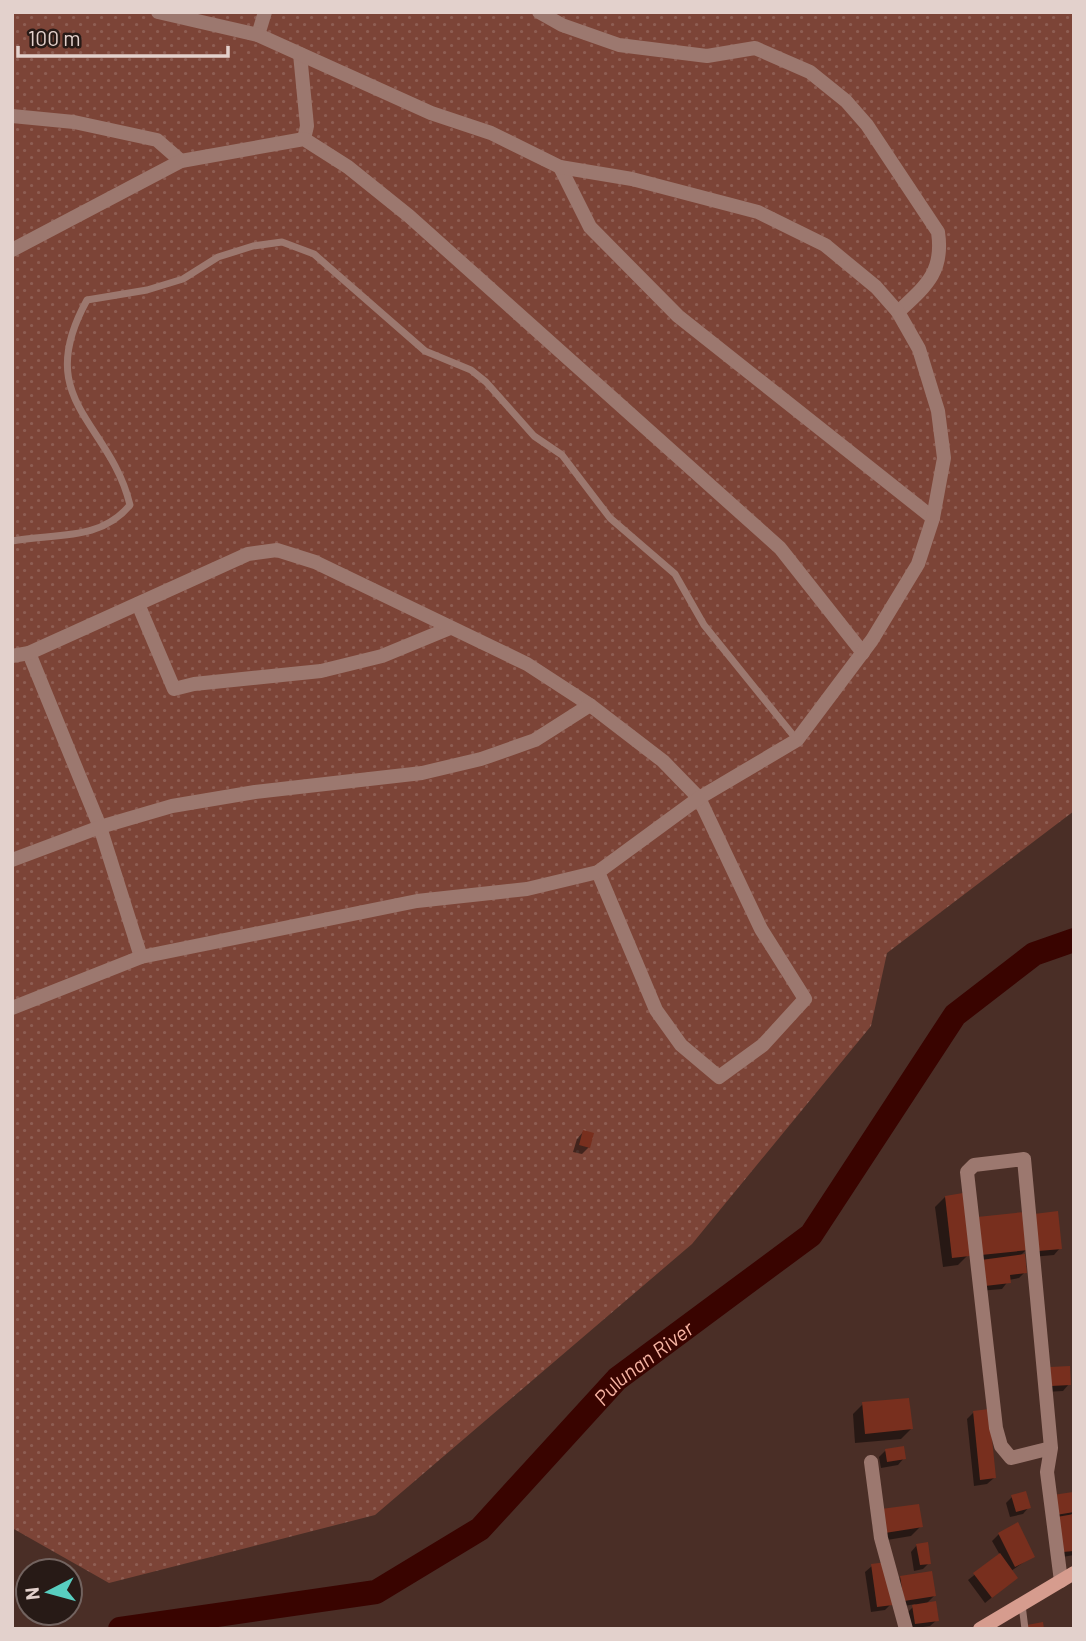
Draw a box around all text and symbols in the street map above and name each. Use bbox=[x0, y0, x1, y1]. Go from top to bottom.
scale bar bbox=[18, 14, 228, 58]
text: 100 m bbox=[28, 25, 81, 50]
water label: Pulunan River bbox=[588, 1314, 698, 1410]
north arrow bbox=[14, 1557, 84, 1627]
text: N bbox=[19, 1586, 44, 1601]

